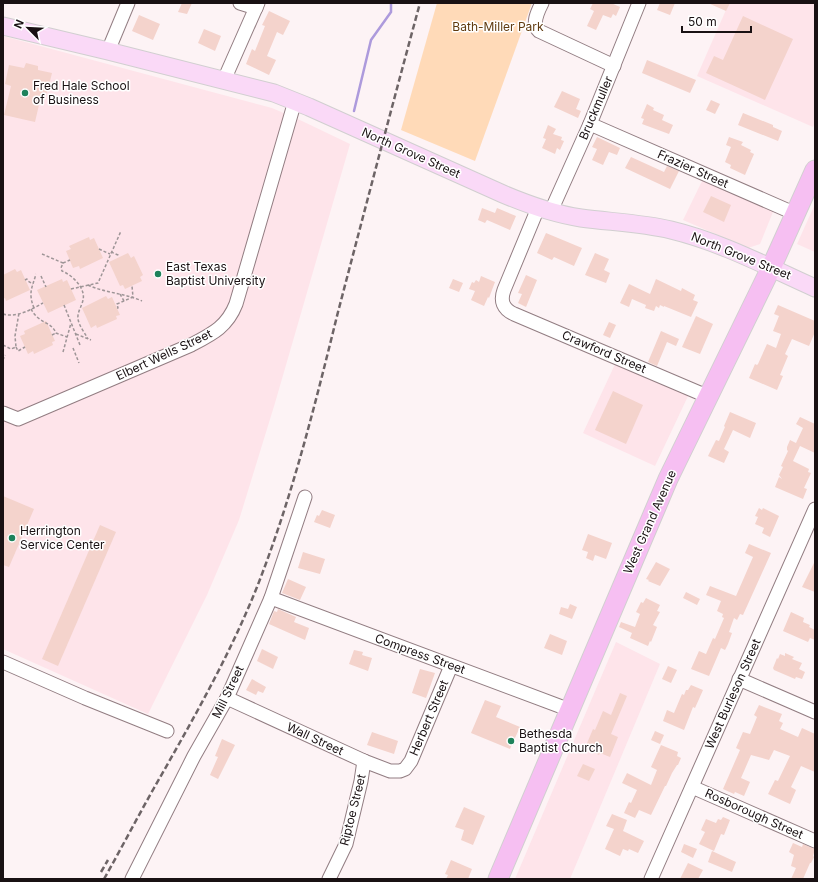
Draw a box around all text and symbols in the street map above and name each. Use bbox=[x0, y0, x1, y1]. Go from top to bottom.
north arrow bbox=[8, 8, 48, 48]
scale bar bbox=[682, 8, 751, 34]
text: 50 m bbox=[688, 14, 717, 29]
text: N bbox=[11, 17, 27, 31]
park label: Bath-Miller Park bbox=[452, 19, 544, 34]
street label: Bruckmuller bbox=[575, 73, 616, 142]
place label: Fred Hale School of Business bbox=[33, 78, 130, 107]
marker: Fred Hale School of Business bbox=[20, 88, 30, 98]
street label: North Grove Street bbox=[360, 124, 463, 181]
street label: Frazier Street bbox=[655, 146, 731, 191]
street label: North Grove Street bbox=[689, 229, 793, 282]
place label: East Texas Baptist University bbox=[166, 259, 266, 288]
marker: East Texas Baptist University bbox=[153, 269, 163, 279]
street label: Elbert Wells Street bbox=[113, 326, 214, 383]
street label: Crawford Street bbox=[560, 327, 649, 376]
street label: West Grand Avenue bbox=[620, 468, 679, 576]
place label: Herrington Service Center bbox=[20, 523, 105, 552]
marker: Herrington Service Center bbox=[7, 533, 17, 543]
street label: Compress Street bbox=[373, 630, 467, 677]
street label: West Burleson Street bbox=[701, 636, 764, 751]
street label: Mill Street bbox=[208, 663, 247, 721]
street label: Herbert Street bbox=[406, 678, 451, 758]
street label: Wall Street bbox=[284, 719, 346, 758]
place label: Bethesda Baptist Church bbox=[519, 726, 603, 755]
marker: Bethesda Baptist Church bbox=[506, 736, 516, 746]
street label: Riptoe Street bbox=[336, 772, 369, 847]
street label: Rosborough Street bbox=[703, 785, 806, 842]

